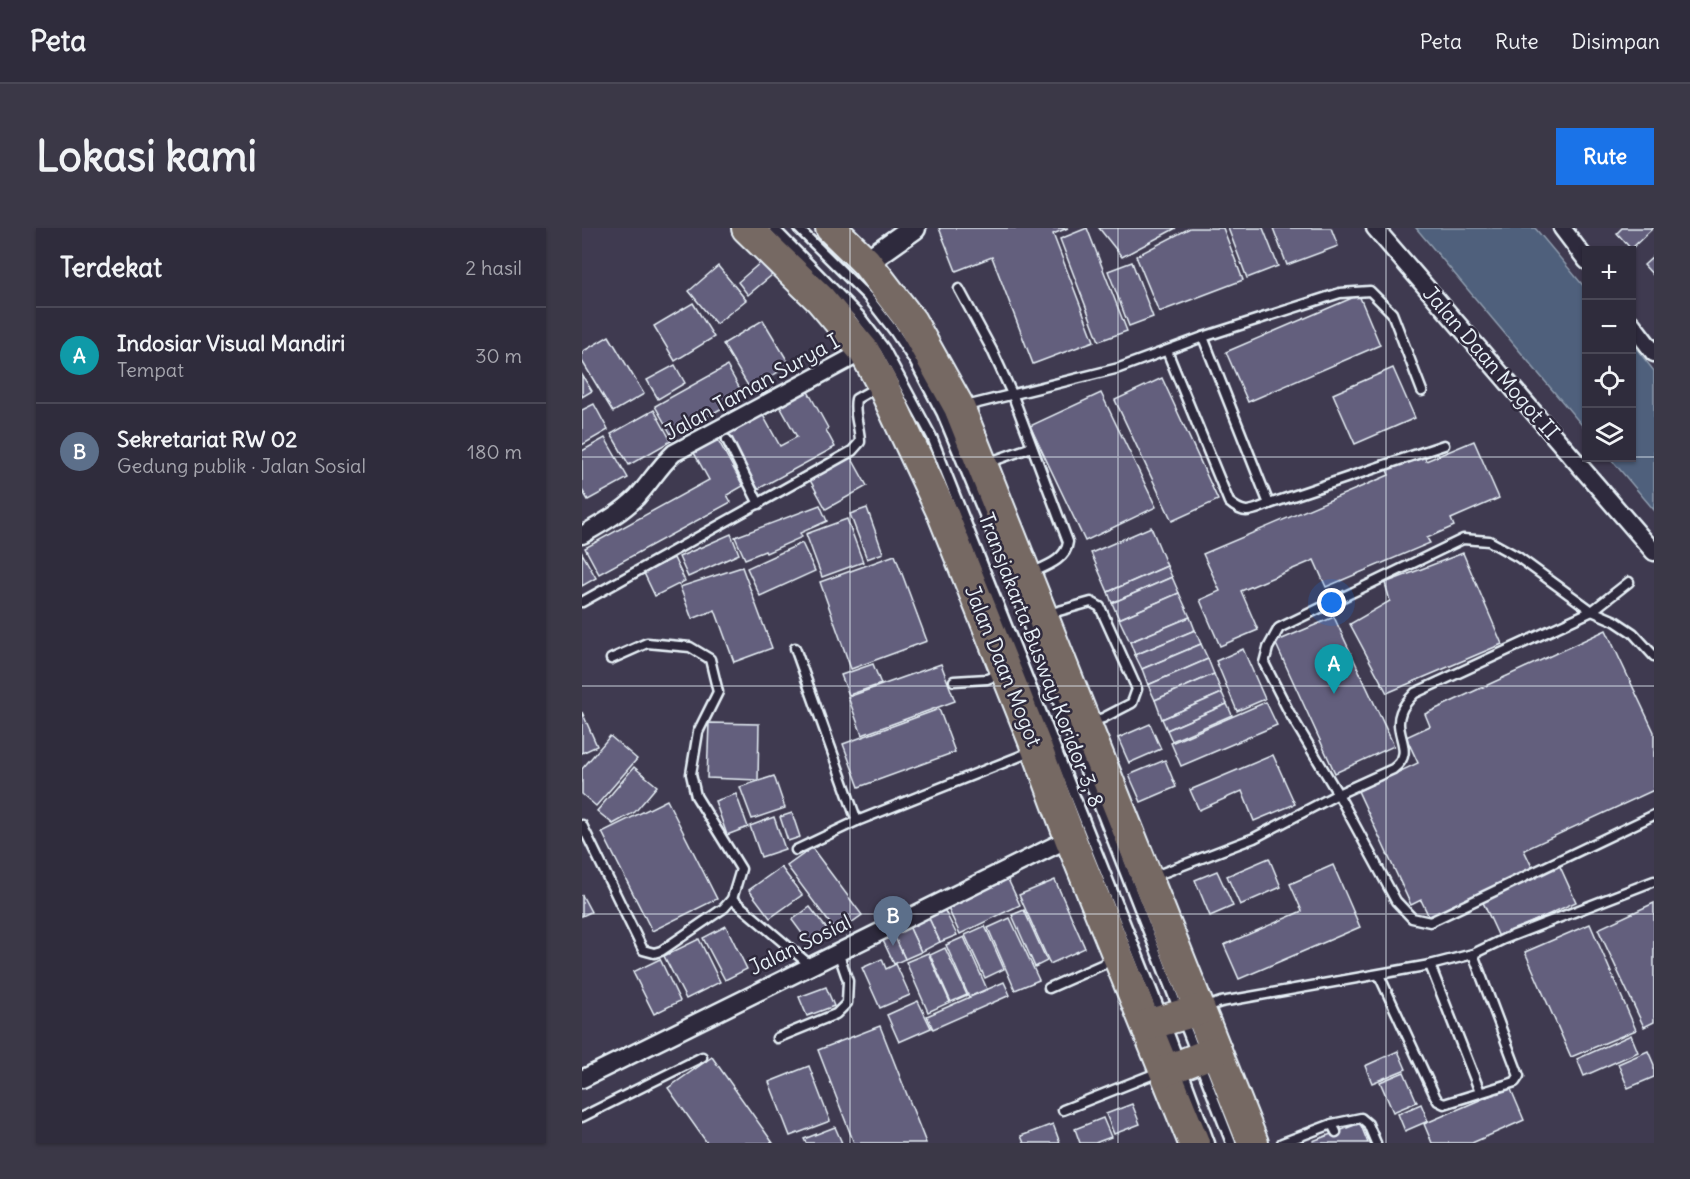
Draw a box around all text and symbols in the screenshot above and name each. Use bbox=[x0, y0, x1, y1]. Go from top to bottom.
text: Peta bbox=[30, 23, 86, 59]
text: Peta bbox=[1420, 28, 1462, 55]
text: Rute bbox=[1495, 28, 1539, 55]
text: Disimpan bbox=[1572, 28, 1660, 55]
button: Rute bbox=[1556, 128, 1654, 185]
text: Lokasi kami bbox=[36, 130, 257, 182]
map controls bbox=[1582, 246, 1636, 462]
button: + bbox=[1582, 246, 1636, 300]
text: Terdekat bbox=[60, 251, 162, 284]
text: 2 hasil bbox=[465, 255, 522, 280]
street label: Jalan Daan Mogot II bbox=[1417, 280, 1565, 445]
button: − bbox=[1582, 300, 1636, 354]
street label: Jalan Taman Surya I bbox=[659, 327, 844, 446]
text: Indosiar Visual Mandiri bbox=[117, 329, 345, 357]
text: A bbox=[73, 343, 86, 368]
text: 30 m bbox=[475, 343, 522, 368]
button: locate bbox=[1582, 354, 1636, 408]
text: Tempat bbox=[117, 357, 184, 382]
button: layers bbox=[1582, 408, 1636, 462]
text: Sekretariat RW 02 bbox=[117, 425, 297, 453]
text: B bbox=[73, 439, 86, 464]
text: 180 m bbox=[467, 439, 522, 464]
text: Gedung publik · Jalan Sosial bbox=[117, 453, 366, 478]
street label: Transjakarta Busway Koridor 3, 8 bbox=[973, 509, 1110, 811]
street label: Jalan Daan Mogot bbox=[959, 581, 1048, 750]
your location bbox=[1317, 588, 1346, 617]
pin: A bbox=[1314, 644, 1353, 694]
pin: B bbox=[874, 896, 912, 946]
street label: Jalan Sosial bbox=[744, 908, 856, 981]

